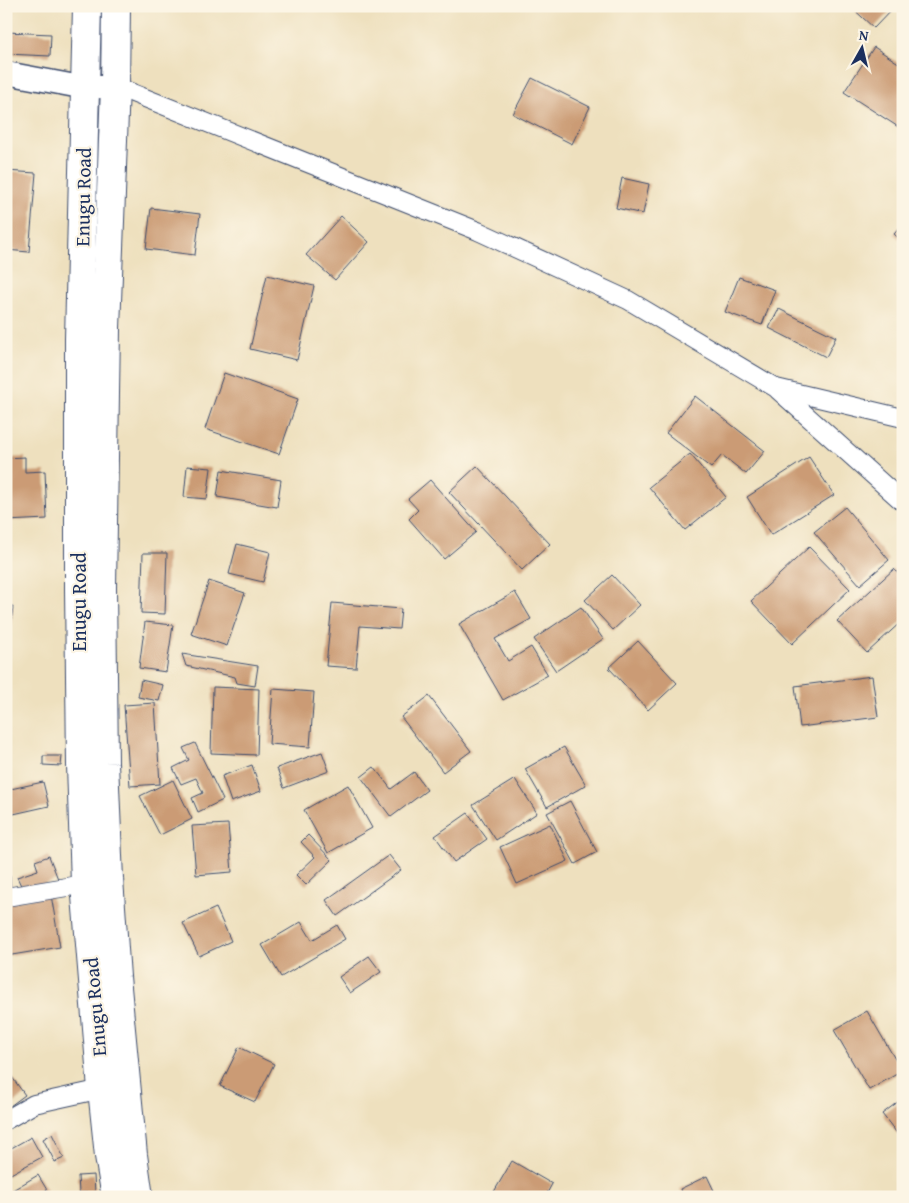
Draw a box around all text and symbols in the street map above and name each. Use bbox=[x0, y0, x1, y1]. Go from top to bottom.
north arrow bbox=[836, 22, 886, 72]
text: N bbox=[858, 25, 870, 46]
street label: Enugu Road bbox=[67, 147, 98, 247]
street label: Enugu Road bbox=[64, 552, 93, 652]
street label: Enugu Road bbox=[76, 956, 113, 1058]

